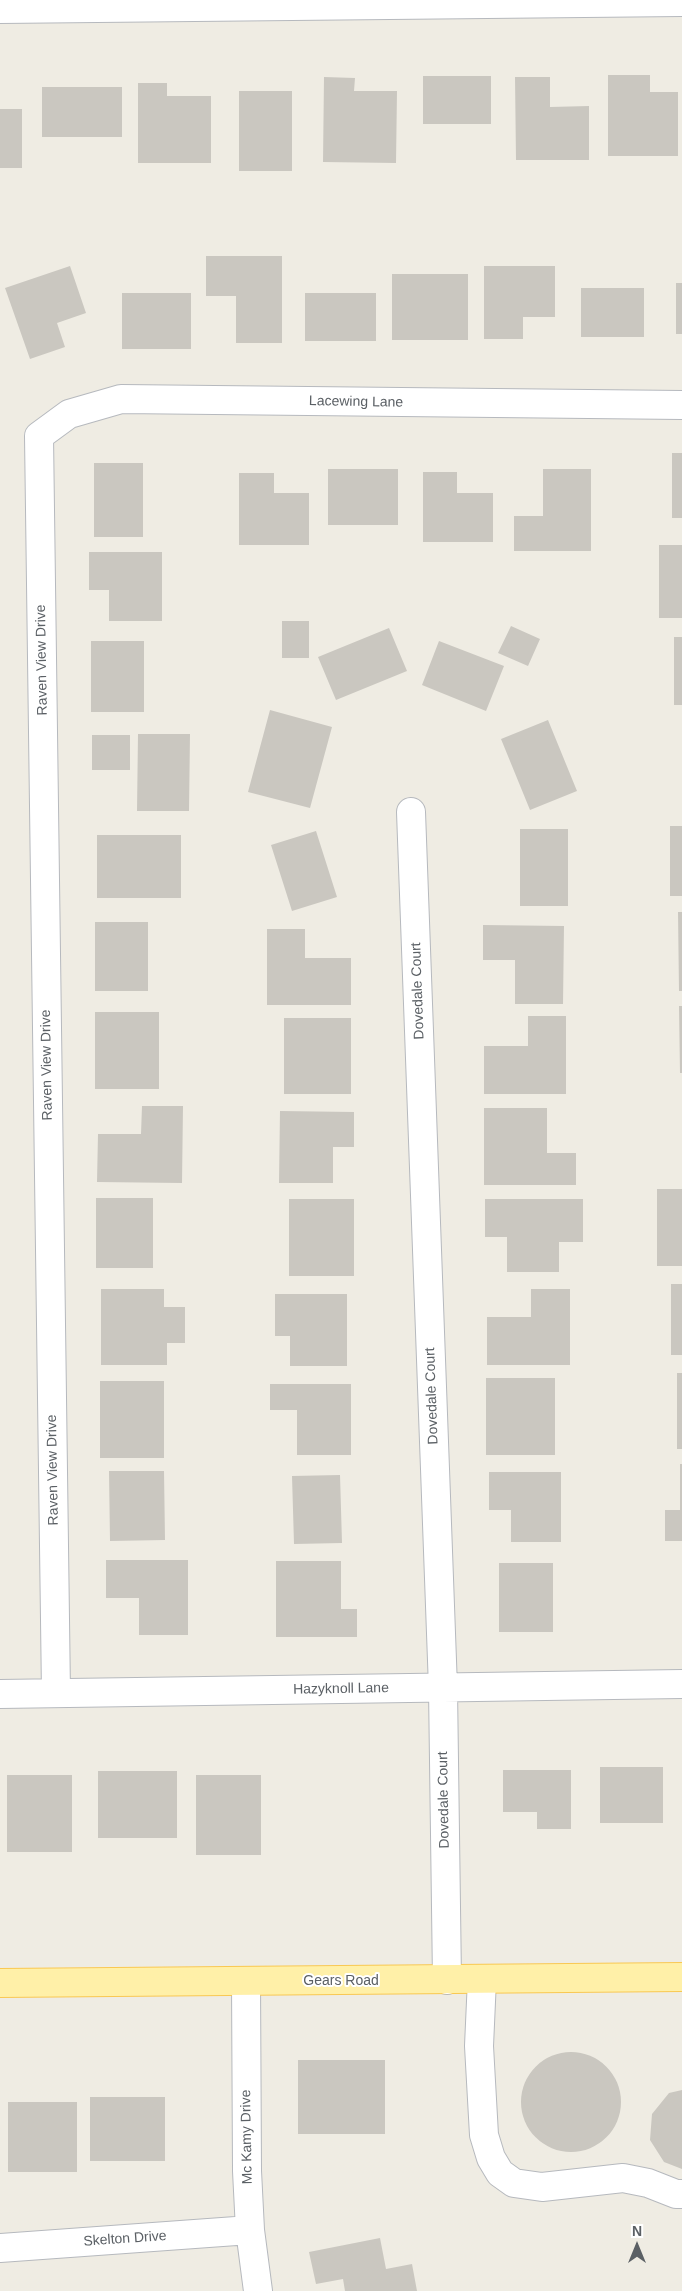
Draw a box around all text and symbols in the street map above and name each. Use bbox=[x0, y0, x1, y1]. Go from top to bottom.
street label: Lacewing Lane bbox=[309, 393, 403, 411]
street label: Raven View Drive bbox=[33, 604, 51, 716]
street label: Dovedale Court bbox=[408, 942, 428, 1040]
street label: Raven View Drive bbox=[38, 1009, 56, 1121]
street label: Dovedale Court bbox=[422, 1347, 442, 1445]
street label: Raven View Drive bbox=[44, 1414, 62, 1526]
street label: Hazyknoll Lane bbox=[293, 1680, 389, 1698]
street label: Dovedale Court bbox=[435, 1751, 453, 1849]
street label: Gears Road bbox=[303, 1973, 379, 1989]
street label: Mc Kamy Drive bbox=[238, 2089, 256, 2185]
north arrow bbox=[612, 2221, 662, 2271]
text: N bbox=[632, 2223, 642, 2239]
street label: Skelton Drive bbox=[83, 2228, 167, 2250]

